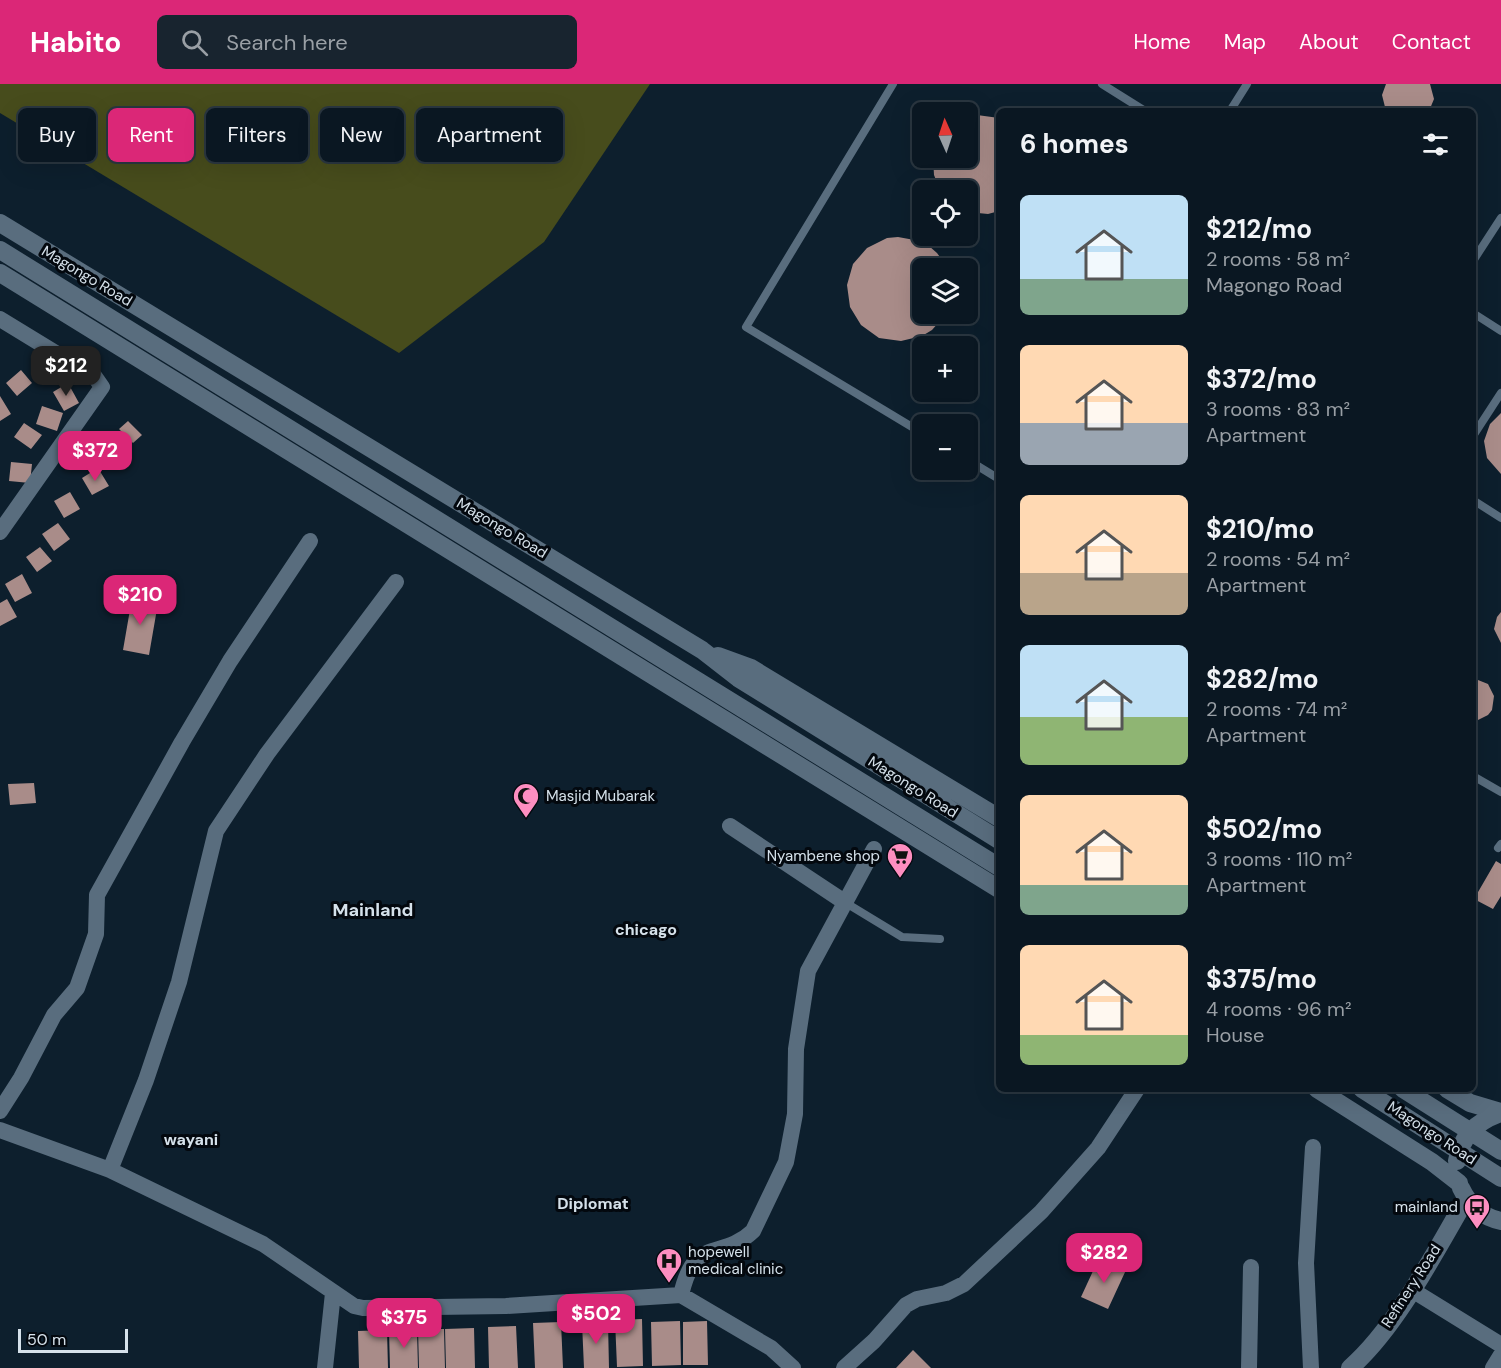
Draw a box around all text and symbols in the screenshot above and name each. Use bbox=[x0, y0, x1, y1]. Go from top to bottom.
search box bbox=[157, 15, 577, 69]
text: Habito bbox=[30, 24, 121, 61]
icon: search bbox=[178, 26, 211, 59]
text: Search here bbox=[226, 28, 348, 57]
text: Home bbox=[1133, 28, 1191, 56]
text: Map bbox=[1224, 28, 1266, 56]
text: About bbox=[1299, 28, 1359, 56]
text: Contact bbox=[1392, 28, 1471, 56]
north arrow bbox=[912, 102, 978, 168]
map controls bbox=[912, 102, 978, 480]
chip: Buy bbox=[18, 108, 96, 162]
chip: Rent bbox=[108, 108, 194, 162]
chip: Filters bbox=[206, 108, 308, 162]
chip: New bbox=[320, 108, 404, 162]
chip: Apartment bbox=[416, 108, 563, 162]
text: 6 homes bbox=[1020, 127, 1128, 161]
icon: filters bbox=[1419, 128, 1452, 161]
button: locate bbox=[912, 180, 978, 246]
text: $212/mo bbox=[1206, 212, 1312, 246]
icon: home bbox=[1068, 219, 1140, 291]
street label: Magongo Road bbox=[38, 241, 136, 311]
text: 2 rooms · 58 m² bbox=[1206, 246, 1350, 272]
button: layers bbox=[912, 258, 978, 324]
text: Magongo Road bbox=[1206, 272, 1342, 298]
button: + bbox=[912, 336, 978, 402]
pin: $212 bbox=[30, 346, 102, 397]
text: $212 bbox=[45, 352, 87, 378]
text: $372/mo bbox=[1206, 362, 1317, 396]
icon: home bbox=[1068, 369, 1140, 441]
text: 3 rooms · 83 m² bbox=[1206, 396, 1350, 422]
button: − bbox=[912, 414, 978, 480]
text: Apartment bbox=[1206, 422, 1306, 448]
pin: $372 bbox=[59, 431, 131, 482]
text: $372 bbox=[72, 437, 118, 463]
street label: Magongo Road bbox=[453, 493, 551, 563]
text: $210/mo bbox=[1206, 512, 1314, 546]
icon: home bbox=[1068, 519, 1140, 591]
text: 2 rooms · 54 m² bbox=[1206, 546, 1350, 572]
text: Apartment bbox=[1206, 572, 1306, 598]
pin: $210 bbox=[104, 575, 176, 626]
text: $210 bbox=[118, 581, 162, 607]
text: $282/mo bbox=[1206, 662, 1319, 696]
icon: home bbox=[1068, 669, 1140, 741]
text: 2 rooms · 74 m² bbox=[1206, 696, 1347, 722]
text: Apartment bbox=[1206, 722, 1306, 748]
street label: Magongo Road bbox=[864, 751, 962, 823]
mosque icon: Masjid Mubarak bbox=[511, 781, 541, 819]
place label: Masjid Mubarak bbox=[546, 786, 655, 806]
text: $502/mo bbox=[1206, 812, 1322, 846]
icon: home bbox=[1068, 819, 1140, 891]
supermarket icon: Nyambene shop bbox=[885, 841, 915, 879]
place label: Nyambene shop bbox=[767, 846, 880, 866]
text: 3 rooms · 110 m² bbox=[1206, 846, 1352, 872]
text: Apartment bbox=[1206, 872, 1306, 898]
district label: Mainland bbox=[333, 898, 413, 922]
district label: chicago bbox=[615, 919, 677, 940]
text: $375/mo bbox=[1206, 962, 1317, 996]
icon: home bbox=[1068, 969, 1140, 1041]
text: 4 rooms · 96 m² bbox=[1206, 996, 1352, 1022]
text: House bbox=[1206, 1022, 1264, 1048]
street label: Magongo Road bbox=[1384, 1097, 1480, 1169]
district label: wayani bbox=[164, 1129, 218, 1150]
bus stop icon: mainland bbox=[1462, 1192, 1492, 1230]
district label: Diplomat bbox=[557, 1193, 629, 1214]
place label: mainland bbox=[1395, 1197, 1458, 1217]
pin: $282 bbox=[1068, 1233, 1140, 1284]
text: $282 bbox=[1080, 1239, 1128, 1265]
street label: Refinery Road bbox=[1377, 1241, 1445, 1331]
place label: hopewell medical clinic bbox=[688, 1242, 783, 1279]
hospital icon: hopewell medical clinic bbox=[654, 1246, 684, 1284]
pin: $502 bbox=[560, 1294, 632, 1345]
pin: $375 bbox=[368, 1298, 440, 1349]
text: $502 bbox=[571, 1300, 621, 1326]
text: $375 bbox=[381, 1304, 427, 1330]
scale bar bbox=[18, 1326, 128, 1354]
text: 50 m bbox=[27, 1329, 66, 1350]

